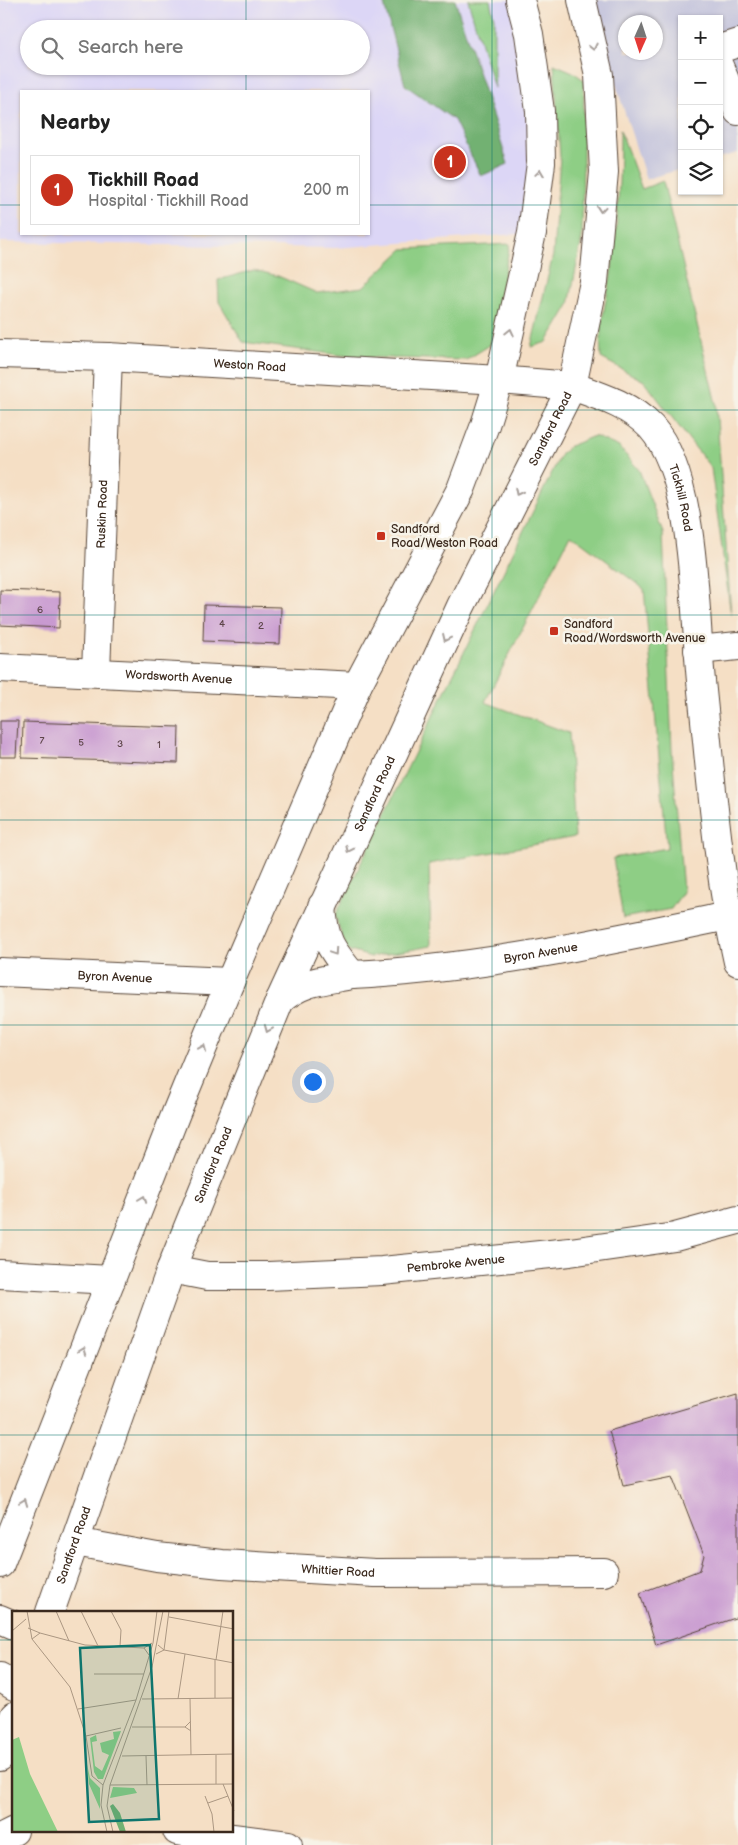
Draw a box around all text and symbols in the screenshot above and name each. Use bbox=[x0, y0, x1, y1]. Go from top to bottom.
north arrow bbox=[618, 15, 663, 60]
map controls bbox=[678, 15, 723, 195]
button: + bbox=[678, 15, 723, 60]
search box bbox=[20, 20, 370, 75]
icon: search bbox=[38, 34, 66, 62]
text: Search here bbox=[78, 36, 183, 59]
one-way arrow bbox=[587, 43, 598, 52]
button: − bbox=[678, 60, 723, 105]
button: locate bbox=[678, 105, 723, 150]
text: Nearby bbox=[40, 110, 110, 135]
pin: 1 bbox=[434, 143, 466, 181]
button: layers bbox=[678, 150, 723, 195]
text: Tickhill Road bbox=[88, 169, 199, 192]
one-way arrow bbox=[534, 169, 545, 177]
text: 1 bbox=[54, 181, 60, 200]
text: 200 m bbox=[303, 181, 349, 200]
text: Hospital · Tickhill Road bbox=[88, 192, 249, 211]
one-way arrow bbox=[596, 205, 607, 213]
one-way arrow bbox=[504, 328, 515, 337]
street label: Weston Road bbox=[213, 356, 286, 375]
street label: Sandford Road bbox=[526, 389, 576, 469]
street label: Tickhill Road bbox=[665, 462, 695, 533]
street label: Ruskin Road bbox=[94, 479, 111, 549]
one-way arrow bbox=[514, 487, 524, 496]
place label: Sandford Road/Weston Road bbox=[391, 522, 498, 551]
marker: Sandford Road/Weston Road bbox=[375, 530, 387, 542]
house number: 6 bbox=[37, 604, 43, 616]
place label: Sandford Road/Wordsworth Avenue bbox=[564, 617, 705, 646]
house number: 4 bbox=[219, 618, 225, 630]
house number: 2 bbox=[258, 620, 264, 632]
marker: Sandford Road/Wordsworth Avenue bbox=[548, 625, 560, 637]
one-way arrow bbox=[443, 632, 453, 641]
street label: Wordsworth Avenue bbox=[125, 667, 233, 688]
house number: 7 bbox=[40, 735, 45, 747]
house number: 5 bbox=[78, 737, 84, 749]
house number: 3 bbox=[117, 738, 123, 750]
house number: 1 bbox=[157, 739, 161, 751]
street label: Sandford Road bbox=[351, 754, 399, 834]
one-way arrow bbox=[345, 844, 355, 853]
street label: Byron Avenue bbox=[503, 940, 579, 967]
one-way arrow bbox=[328, 947, 338, 956]
street label: Byron Avenue bbox=[77, 968, 153, 987]
one-way arrow bbox=[264, 1024, 275, 1033]
one-way arrow bbox=[196, 1044, 207, 1053]
your location bbox=[300, 1069, 326, 1095]
street label: Sandford Road bbox=[191, 1125, 236, 1206]
one-way arrow bbox=[136, 1195, 147, 1204]
street label: Pembroke Avenue bbox=[406, 1252, 506, 1276]
one-way arrow bbox=[77, 1347, 87, 1355]
one-way arrow bbox=[18, 1498, 28, 1507]
street label: Sandford Road bbox=[54, 1504, 95, 1586]
street label: Whittier Road bbox=[301, 1562, 375, 1581]
inset map bbox=[12, 1611, 234, 1832]

